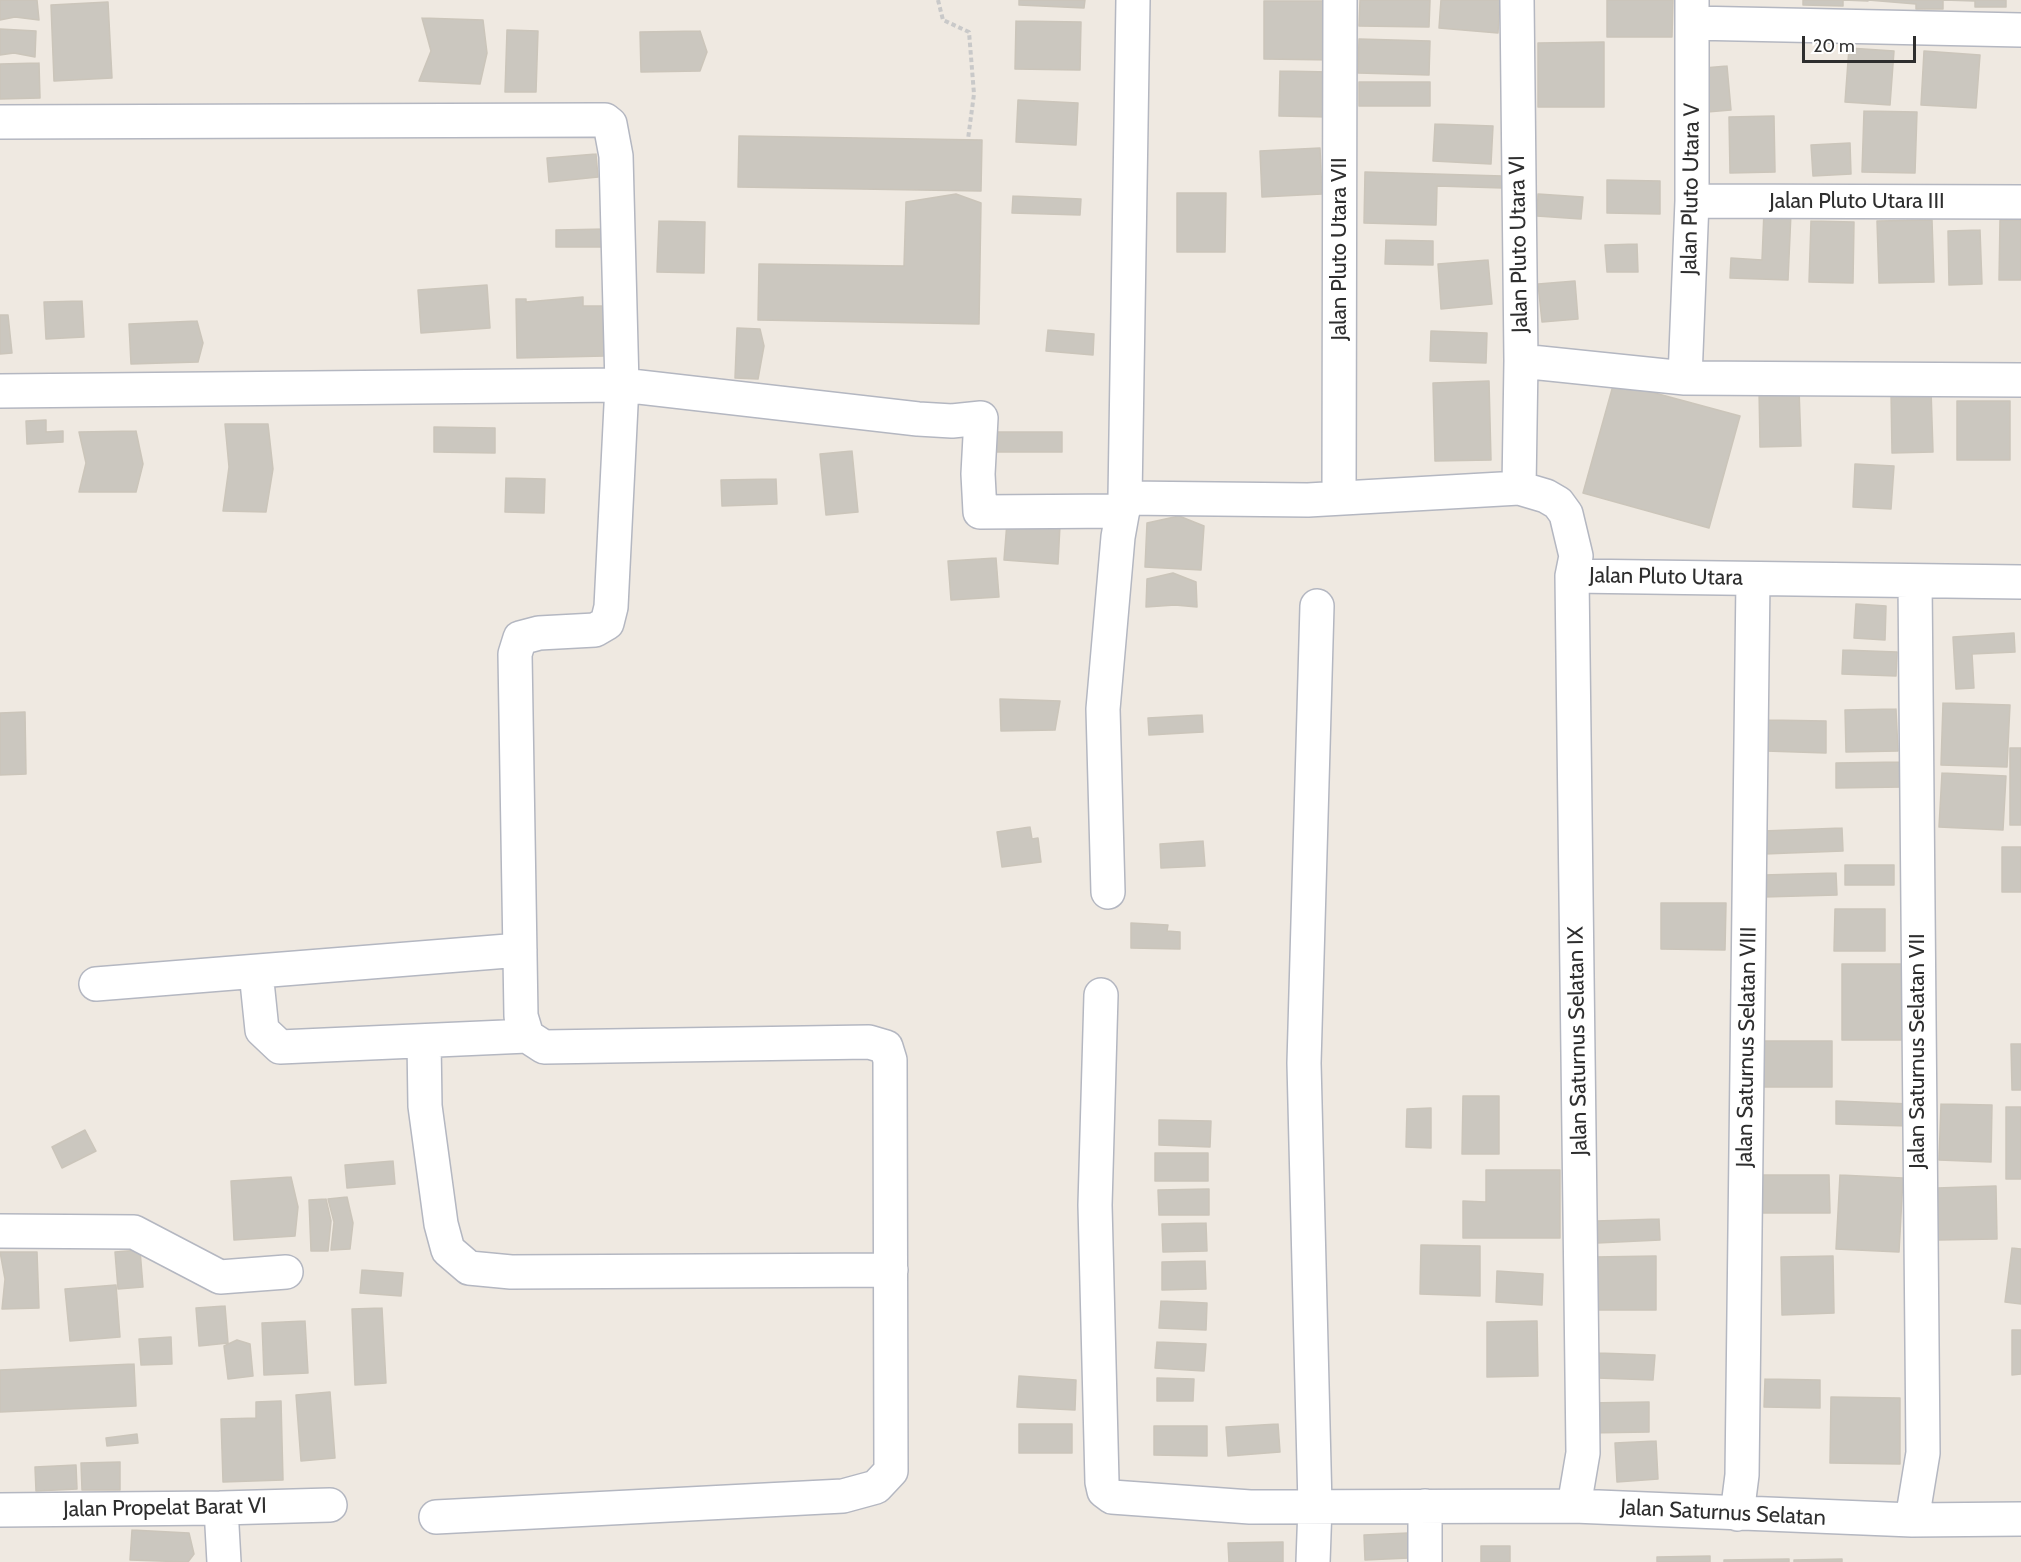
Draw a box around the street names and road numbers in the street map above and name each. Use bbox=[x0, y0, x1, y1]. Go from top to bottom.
street label: Jalan Pluto Utara V bbox=[1676, 103, 1706, 275]
street label: Jalan Pluto Utara VI bbox=[1504, 155, 1534, 333]
street label: Jalan Pluto Utara VII bbox=[1327, 157, 1353, 341]
street label: Jalan Pluto Utara III bbox=[1769, 189, 1945, 215]
street label: Jalan Pluto Utara bbox=[1589, 562, 1743, 592]
street label: Jalan Saturnus Selatan IX bbox=[1563, 926, 1593, 1156]
street label: Jalan Saturnus Selatan VIII bbox=[1732, 926, 1762, 1168]
street label: Jalan Saturnus Selatan VII bbox=[1905, 933, 1931, 1169]
street label: Jalan Propelat Barat VI bbox=[63, 1493, 267, 1523]
street label: Jalan Saturnus Selatan bbox=[1620, 1494, 1826, 1532]

